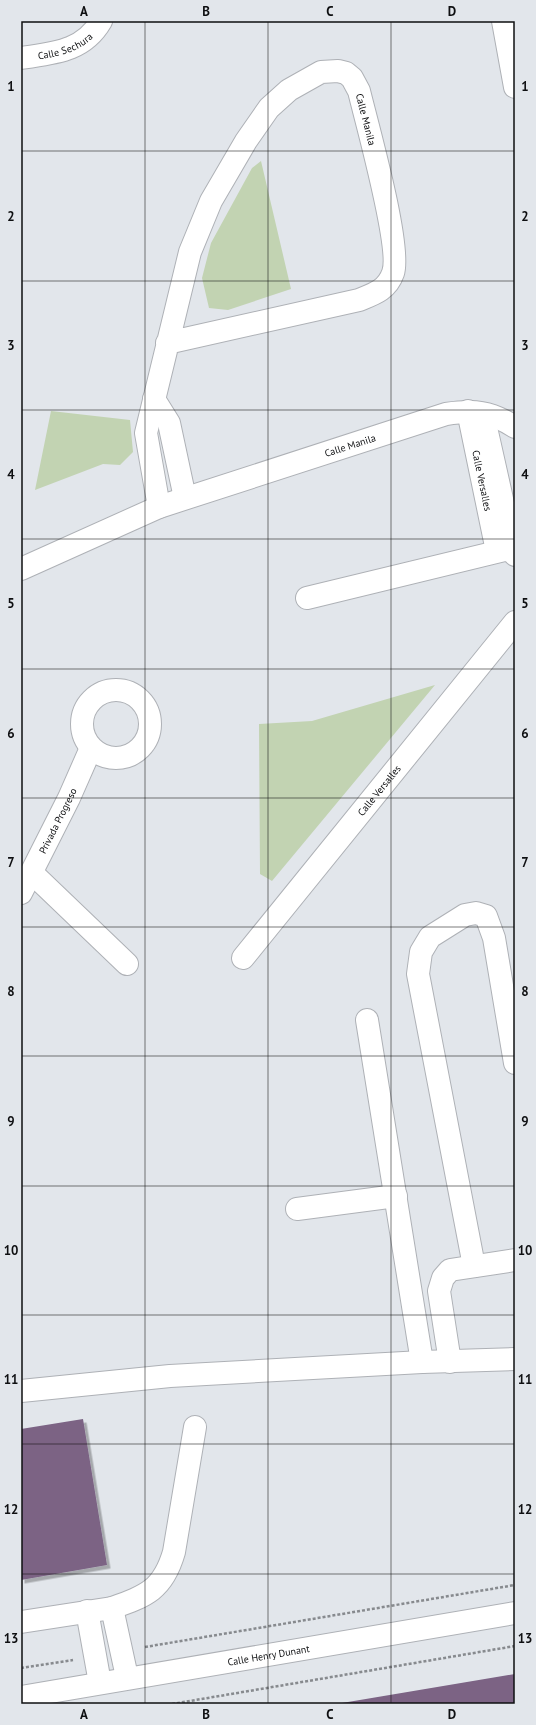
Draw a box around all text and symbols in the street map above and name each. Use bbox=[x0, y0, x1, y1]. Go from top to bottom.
text: A bbox=[80, 3, 88, 20]
text: B bbox=[202, 3, 210, 20]
text: C bbox=[326, 3, 334, 20]
text: D bbox=[448, 3, 456, 20]
street label: Calle Sechura bbox=[37, 30, 96, 62]
text: 1 bbox=[7, 78, 15, 95]
text: 1 bbox=[521, 78, 529, 95]
street label: Calle Manila bbox=[353, 92, 379, 147]
text: 2 bbox=[7, 208, 15, 225]
text: 2 bbox=[521, 208, 529, 225]
text: 3 bbox=[7, 337, 15, 354]
text: 3 bbox=[521, 337, 529, 354]
street label: Calle Manila bbox=[323, 431, 377, 460]
street label: Calle Versalles bbox=[469, 449, 495, 512]
text: 4 bbox=[7, 466, 15, 483]
text: 4 bbox=[521, 466, 529, 483]
text: 5 bbox=[7, 595, 15, 612]
text: 5 bbox=[521, 595, 529, 612]
text: 6 bbox=[7, 725, 15, 742]
text: 6 bbox=[521, 725, 529, 742]
street label: Calle Versalles bbox=[355, 762, 404, 819]
street label: Privada Progreso bbox=[36, 786, 80, 856]
text: 7 bbox=[7, 854, 15, 871]
text: 7 bbox=[521, 854, 529, 871]
text: 8 bbox=[7, 983, 15, 1000]
text: 8 bbox=[521, 983, 529, 1000]
text: 9 bbox=[7, 1113, 15, 1130]
text: 9 bbox=[521, 1113, 529, 1130]
text: 10 bbox=[4, 1242, 18, 1259]
text: 10 bbox=[518, 1242, 532, 1259]
text: 11 bbox=[4, 1371, 18, 1388]
text: 11 bbox=[518, 1371, 532, 1388]
text: 12 bbox=[4, 1501, 18, 1518]
text: 12 bbox=[518, 1501, 532, 1518]
text: 13 bbox=[4, 1630, 18, 1647]
text: 13 bbox=[518, 1630, 532, 1647]
street label: Calle Henry Dunant bbox=[226, 1642, 311, 1669]
text: A bbox=[80, 1706, 88, 1723]
text: B bbox=[202, 1706, 210, 1723]
text: C bbox=[326, 1706, 334, 1723]
text: D bbox=[448, 1706, 456, 1723]

